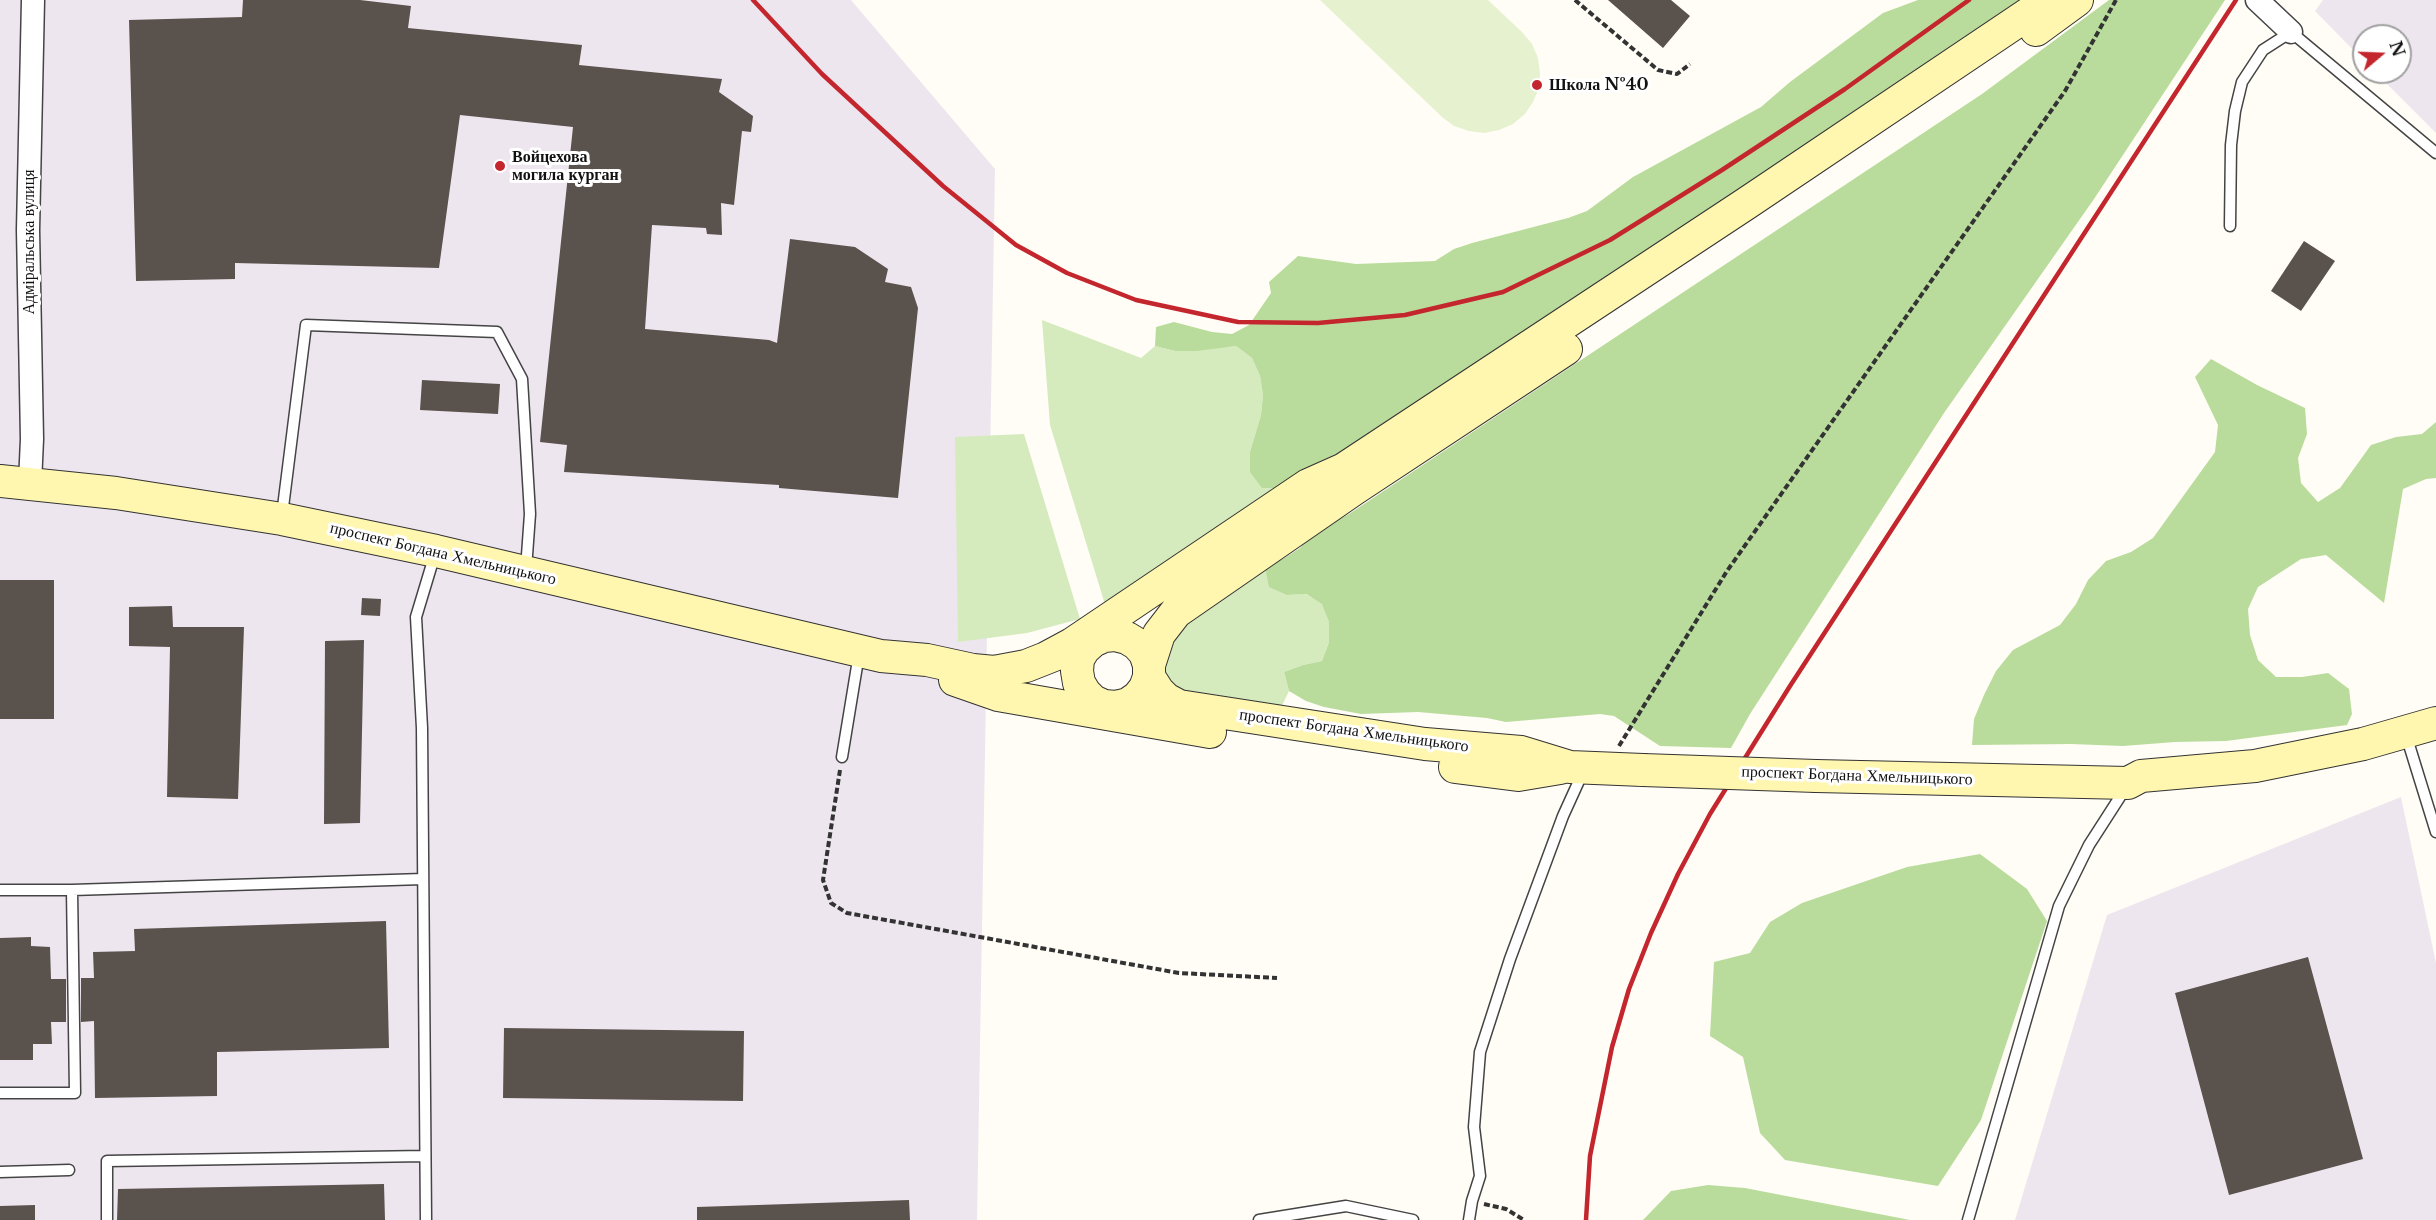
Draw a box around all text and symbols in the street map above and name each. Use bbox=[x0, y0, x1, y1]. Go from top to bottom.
north arrow bbox=[2352, 24, 2412, 84]
text: N bbox=[2385, 38, 2409, 59]
place label: Школа №40 bbox=[1549, 75, 1648, 95]
marker: Школа №40 bbox=[1530, 78, 1544, 92]
place label: Войцехова могила курган bbox=[512, 147, 619, 185]
marker: Войцехова могила курган bbox=[493, 159, 507, 173]
street label: Адміральська вулиця bbox=[19, 169, 39, 315]
street label: проспект Богдана Хмельницького bbox=[328, 519, 558, 589]
street label: проспект Богдана Хмельницького bbox=[1238, 705, 1470, 757]
street label: проспект Богдана Хмельницького bbox=[1741, 762, 1973, 790]

